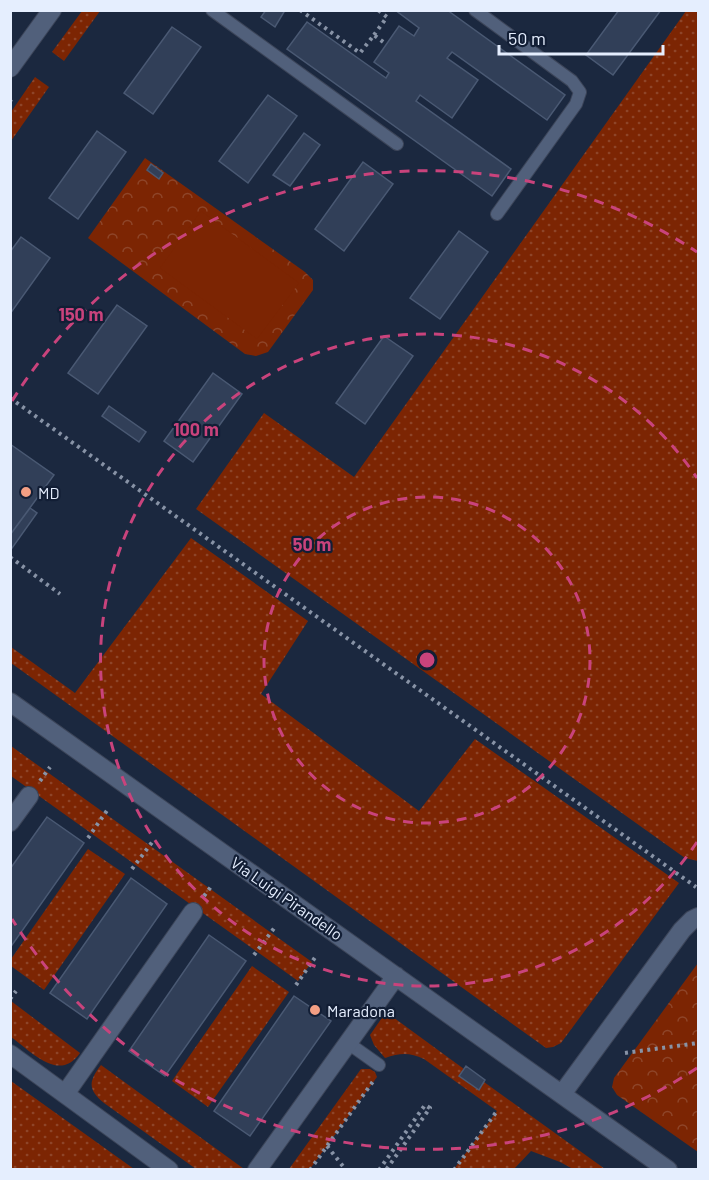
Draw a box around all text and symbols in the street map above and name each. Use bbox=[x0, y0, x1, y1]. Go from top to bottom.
scale bar bbox=[499, 18, 662, 56]
text: 50 m bbox=[508, 27, 546, 49]
text: 150 m bbox=[59, 303, 103, 325]
text: 100 m bbox=[173, 418, 219, 440]
place label: MD bbox=[38, 483, 59, 502]
marker: MD bbox=[19, 485, 33, 499]
text: 50 m bbox=[293, 533, 331, 555]
centre of rings bbox=[417, 650, 437, 670]
street label: Via Luigi Pirandello bbox=[228, 852, 346, 944]
place label: Maradona bbox=[327, 1001, 395, 1020]
marker: Maradona bbox=[308, 1003, 322, 1017]

